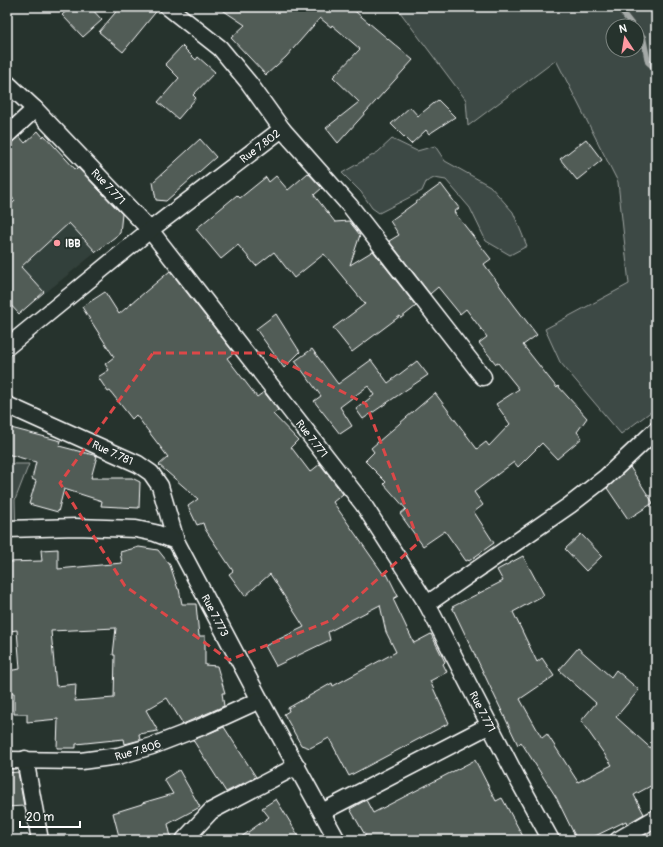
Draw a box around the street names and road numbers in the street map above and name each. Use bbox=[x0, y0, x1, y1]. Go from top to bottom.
street label: Rue 7.802 bbox=[237, 126, 282, 166]
street label: Rue 7.771 bbox=[89, 166, 128, 207]
street label: Rue 7.771 bbox=[293, 417, 331, 460]
street label: Rue 7.781 bbox=[90, 438, 135, 468]
street label: Rue 7.773 bbox=[199, 592, 232, 639]
street label: Rue 7.771 bbox=[467, 689, 499, 734]
street label: Rue 7.806 bbox=[113, 737, 163, 763]

